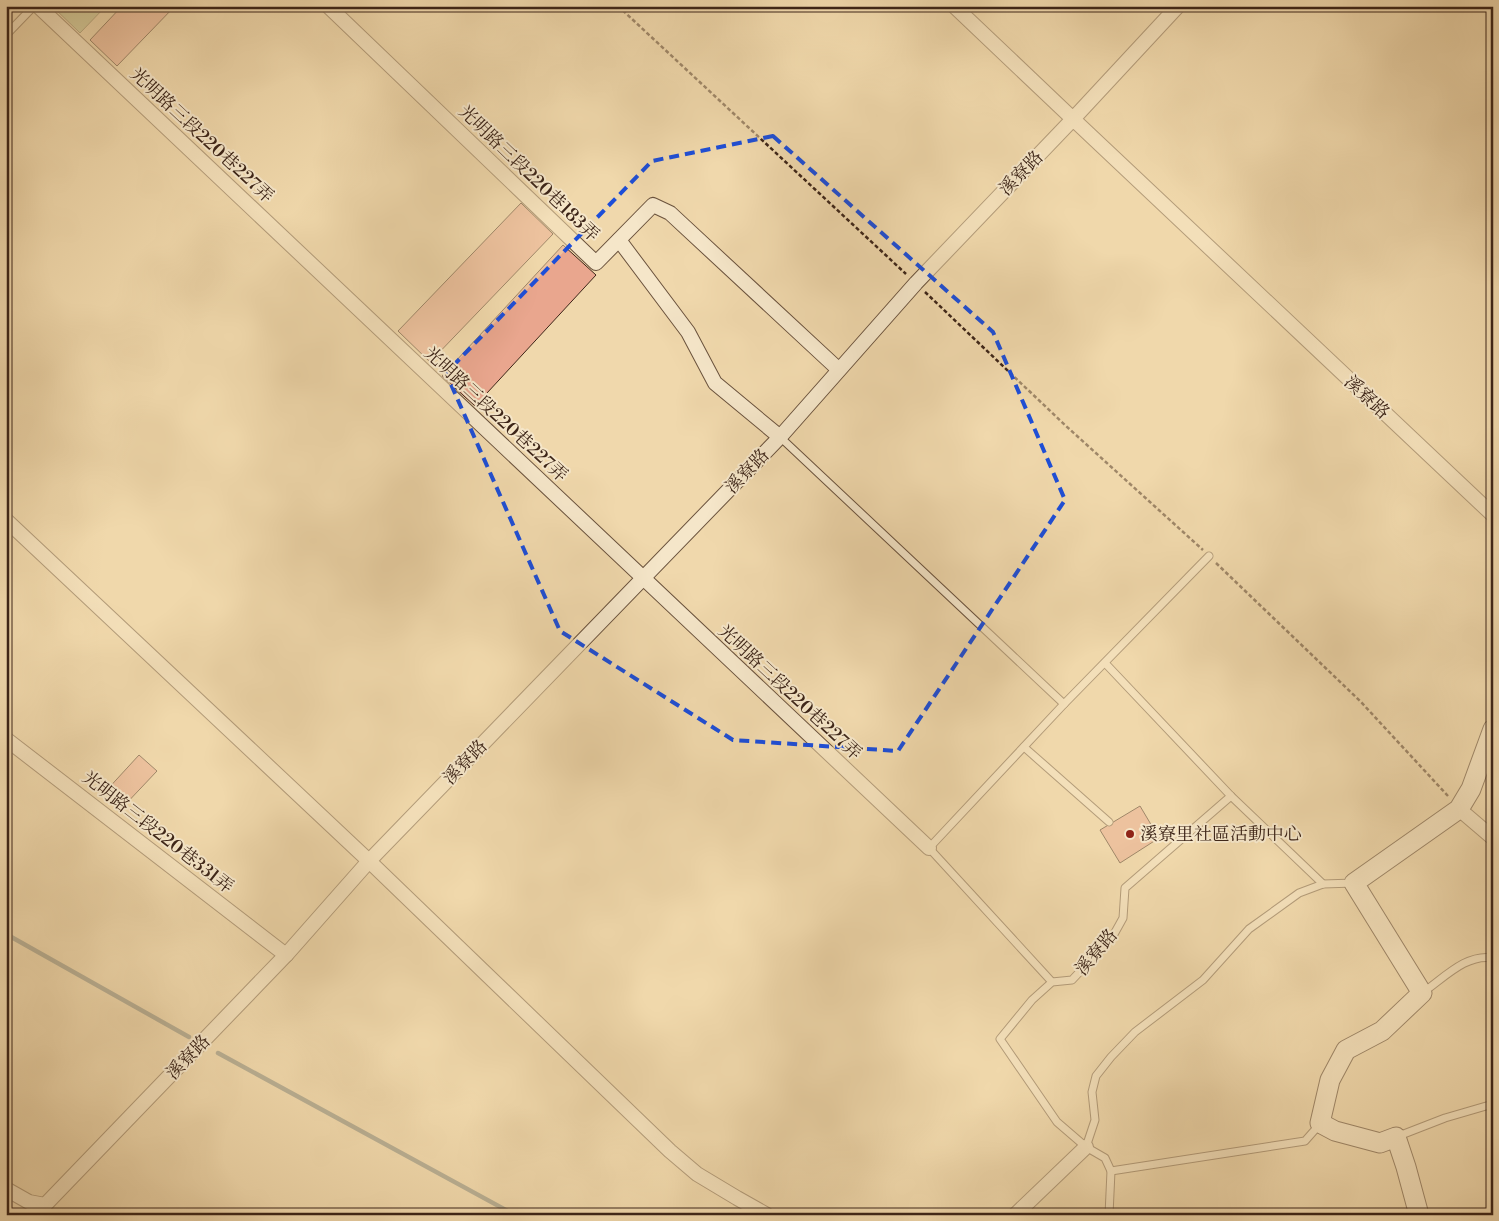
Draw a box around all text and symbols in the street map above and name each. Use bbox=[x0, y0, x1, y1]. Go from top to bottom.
street label: 光明路三段220巷227弄 bbox=[125, 63, 278, 208]
street label: 光明路三段220巷183弄 bbox=[453, 100, 604, 247]
street label: 溪寮路 bbox=[994, 146, 1048, 201]
street label: 光明路三段220巷227弄 bbox=[419, 342, 572, 487]
street label: 溪寮路 bbox=[1339, 371, 1394, 424]
street label: 溪寮路 bbox=[720, 444, 774, 499]
street label: 光明路三段220巷227弄 bbox=[713, 620, 866, 765]
street label: 溪寮路 bbox=[438, 735, 492, 790]
street label: 光明路三段220巷331弄 bbox=[77, 766, 238, 899]
place label: 溪寮里社區活動中心 bbox=[1140, 823, 1302, 846]
marker: 溪寮里社區活動中心 bbox=[1124, 828, 1136, 840]
street label: 溪寮路 bbox=[1070, 924, 1123, 980]
street label: 溪寮路 bbox=[161, 1030, 215, 1085]

